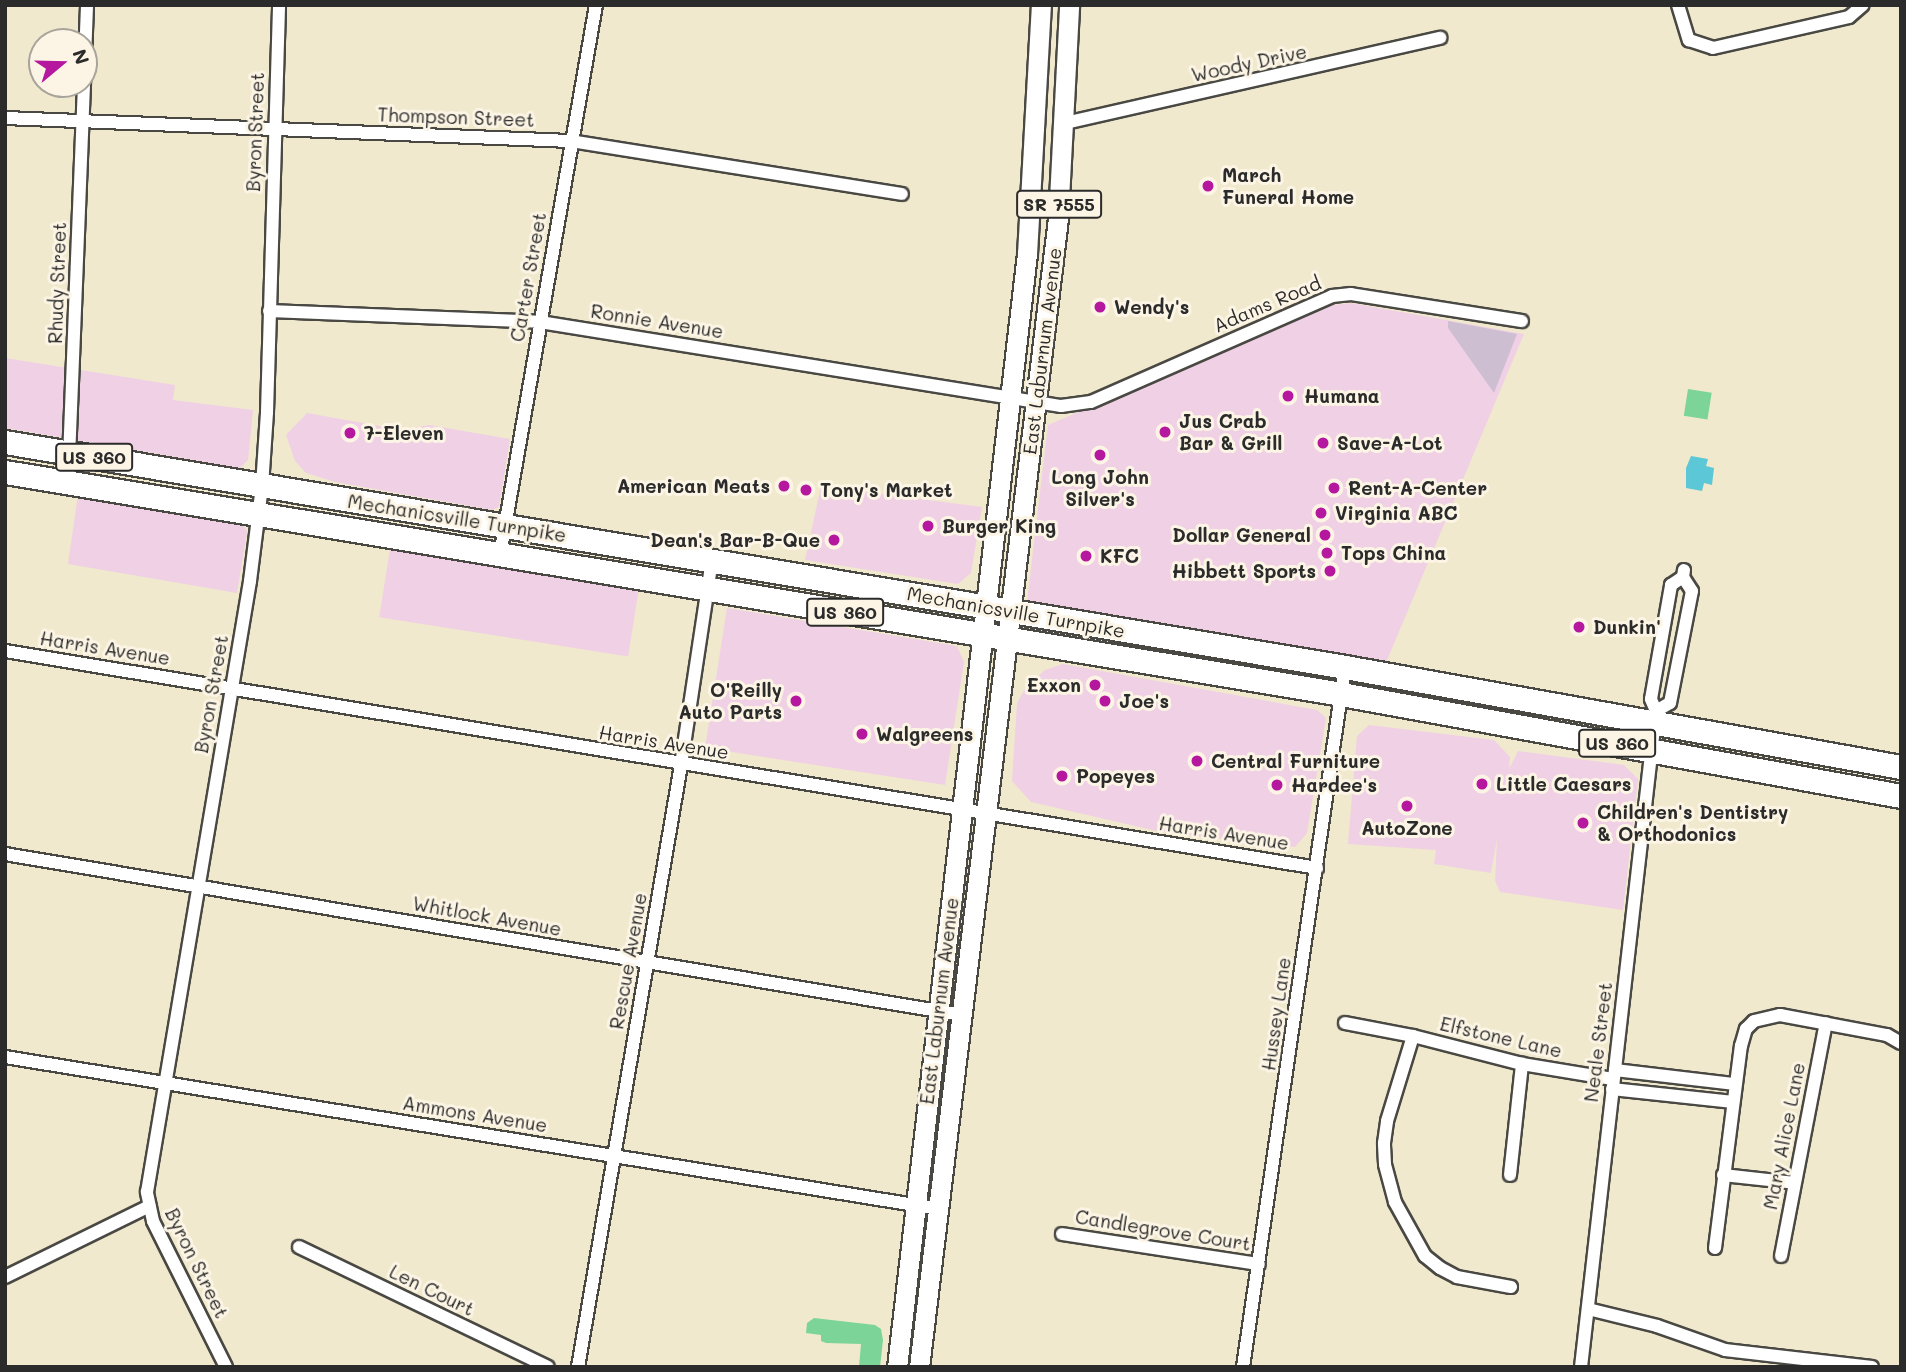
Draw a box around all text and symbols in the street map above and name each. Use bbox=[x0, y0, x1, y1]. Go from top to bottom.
north arrow bbox=[28, 28, 98, 98]
street label: Woody Drive bbox=[1189, 40, 1309, 86]
text: N bbox=[67, 46, 96, 68]
street label: Byron Street bbox=[242, 72, 268, 192]
street label: Thompson Street bbox=[377, 103, 535, 131]
place label: March Funeral Home bbox=[1222, 164, 1354, 208]
marker: March Funeral Home bbox=[1200, 178, 1216, 194]
road number: SR 7555 bbox=[1015, 190, 1103, 218]
street label: Carter Street bbox=[505, 210, 551, 344]
street label: Rhudy Street bbox=[43, 222, 71, 344]
street label: East Laburnum Avenue bbox=[1018, 246, 1066, 456]
street label: Adams Road bbox=[1210, 271, 1324, 337]
place label: Wendy's bbox=[1114, 296, 1189, 318]
street label: Ronnie Avenue bbox=[589, 299, 725, 343]
marker: Wendy's bbox=[1092, 299, 1108, 315]
place label: Humana bbox=[1304, 385, 1380, 407]
marker: Humana bbox=[1278, 386, 1298, 406]
place label: Jus Crab Bar & Grill bbox=[1179, 410, 1282, 454]
place label: 7-Eleven bbox=[364, 422, 444, 444]
marker: Jus Crab Bar & Grill bbox=[1157, 424, 1173, 440]
marker: 7-Eleven bbox=[342, 425, 358, 441]
place label: Save-A-Lot bbox=[1337, 432, 1442, 454]
marker: Save-A-Lot bbox=[1315, 435, 1331, 451]
road number: US 360 bbox=[54, 443, 134, 472]
marker: Long John Silver's bbox=[1092, 447, 1108, 463]
place label: Long John Silver's bbox=[1051, 466, 1149, 510]
place label: American Meats bbox=[617, 475, 770, 497]
place label: Rent-A-Center bbox=[1348, 477, 1487, 499]
marker: American Meats bbox=[776, 478, 792, 494]
place label: Tony's Market bbox=[820, 479, 952, 501]
marker: Rent-A-Center bbox=[1326, 480, 1342, 496]
marker: Tony's Market bbox=[798, 482, 814, 498]
street label: Mechanicsville Turnpike bbox=[346, 489, 568, 547]
place label: Virginia ABC bbox=[1335, 502, 1458, 524]
marker: Virginia ABC bbox=[1313, 505, 1329, 521]
place label: Burger King bbox=[942, 515, 1056, 537]
marker: Burger King bbox=[920, 518, 936, 534]
place label: Dollar General bbox=[1172, 524, 1311, 546]
marker: Dollar General bbox=[1317, 527, 1333, 543]
place label: Dean's Bar-B-Que bbox=[650, 529, 820, 551]
marker: Dean's Bar-B-Que bbox=[826, 532, 842, 548]
place label: Tops China bbox=[1341, 542, 1446, 564]
place label: KFC bbox=[1100, 545, 1139, 567]
marker: Tops China bbox=[1319, 545, 1335, 561]
marker: KFC bbox=[1078, 548, 1094, 564]
place label: Hibbett Sports bbox=[1172, 560, 1316, 582]
marker: Hibbett Sports bbox=[1322, 563, 1338, 579]
street label: Mechanicsville Turnpike bbox=[905, 582, 1127, 642]
road number: US 360 bbox=[805, 598, 885, 626]
place label: Dunkin' bbox=[1593, 616, 1661, 638]
marker: Dunkin' bbox=[1571, 619, 1587, 635]
street label: Harris Avenue bbox=[38, 626, 172, 670]
street label: Byron Street bbox=[189, 633, 233, 755]
place label: Exxon bbox=[1026, 674, 1081, 696]
marker: Exxon bbox=[1087, 677, 1103, 693]
place label: O'Reilly Auto Parts bbox=[679, 679, 782, 723]
place label: Joe's bbox=[1119, 690, 1169, 712]
marker: O'Reilly Auto Parts bbox=[788, 693, 804, 709]
marker: Joe's bbox=[1097, 693, 1113, 709]
street label: Harris Avenue bbox=[597, 720, 731, 764]
place label: Walgreens bbox=[876, 723, 973, 745]
marker: Walgreens bbox=[854, 726, 870, 742]
road number: US 360 bbox=[1577, 728, 1657, 758]
place label: Central Furniture bbox=[1211, 750, 1380, 772]
marker: Central Furniture bbox=[1189, 753, 1205, 769]
place label: Popeyes bbox=[1076, 765, 1155, 787]
marker: Popeyes bbox=[1054, 768, 1070, 784]
place label: Little Caesars bbox=[1496, 773, 1631, 795]
place label: Hardee's bbox=[1291, 774, 1377, 796]
marker: Little Caesars bbox=[1474, 776, 1490, 792]
marker: Hardee's bbox=[1269, 777, 1285, 793]
marker: AutoZone bbox=[1399, 798, 1415, 814]
place label: Children's Dentistry & Orthodonics bbox=[1597, 801, 1788, 845]
street label: Harris Avenue bbox=[1157, 811, 1291, 855]
marker: Children's Dentistry & Orthodonics bbox=[1575, 815, 1591, 831]
place label: AutoZone bbox=[1361, 817, 1453, 839]
street label: Rescue Avenue bbox=[605, 891, 651, 1031]
street label: Whitlock Avenue bbox=[411, 892, 563, 940]
street label: East Laburnum Avenue bbox=[915, 896, 963, 1106]
street label: Hussey Lane bbox=[1257, 956, 1295, 1072]
street label: Neale Street bbox=[1579, 981, 1617, 1103]
street label: Elfstone Lane bbox=[1438, 1012, 1564, 1062]
street label: Mary Alice Lane bbox=[1759, 1061, 1809, 1211]
street label: Ammons Avenue bbox=[401, 1091, 549, 1137]
street label: Byron Street bbox=[161, 1204, 233, 1322]
street label: Candlegrove Court bbox=[1074, 1205, 1252, 1255]
street label: Len Court bbox=[386, 1260, 478, 1320]

